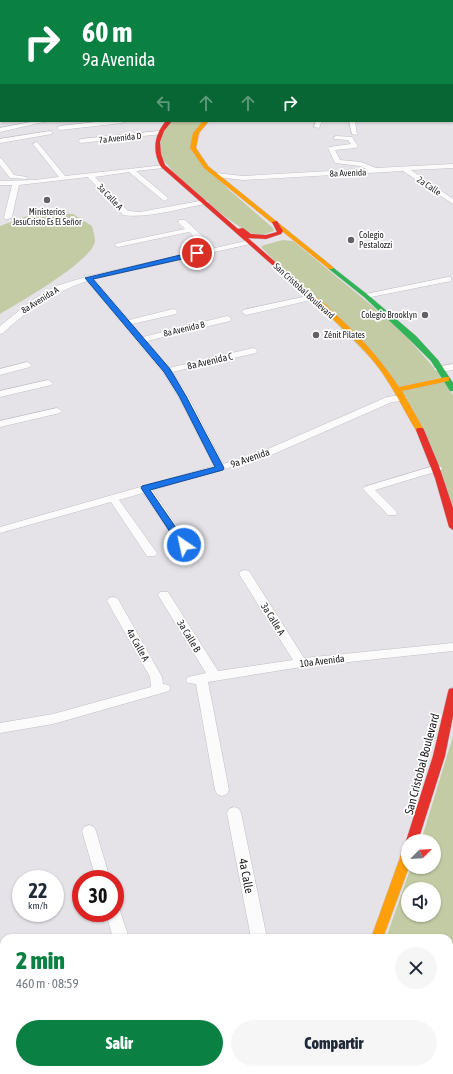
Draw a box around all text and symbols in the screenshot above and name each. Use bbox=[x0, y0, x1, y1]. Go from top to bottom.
icon: right bbox=[16, 16, 68, 68]
text: 60 m bbox=[82, 16, 132, 48]
text: 9a Avenida bbox=[82, 49, 155, 70]
icon: left bbox=[153, 92, 175, 114]
icon: ahead bbox=[195, 92, 217, 114]
icon: ahead bbox=[237, 92, 259, 114]
icon: right bbox=[279, 92, 301, 114]
street label: 7a Avenida D bbox=[98, 131, 142, 145]
street label: 8a Avenida bbox=[330, 167, 366, 179]
street label: 2a Calle bbox=[415, 174, 443, 198]
street label: 3a Calle A bbox=[95, 182, 125, 213]
marker: Ministerios JesuCristo Es El Señor bbox=[42, 195, 52, 205]
place label: Ministerios JesuCristo Es El Señor bbox=[12, 207, 82, 227]
place label: Colegio Pestalozzi bbox=[359, 230, 392, 250]
marker: Colegio Pestalozzi bbox=[346, 235, 356, 245]
pin bbox=[180, 236, 214, 270]
icon: arrive bbox=[186, 242, 208, 264]
street label: San Cristobal Boulevard bbox=[272, 261, 336, 321]
street label: 8a Avenida A bbox=[19, 284, 61, 315]
place label: Colegio Brooklyn bbox=[361, 310, 417, 320]
marker: Colegio Brooklyn bbox=[420, 310, 430, 320]
street label: 8a Avenida B bbox=[162, 319, 206, 339]
marker: Zénit Pilates bbox=[311, 330, 321, 340]
place label: Zénit Pilates bbox=[324, 330, 365, 340]
street label: 8a Avenida C bbox=[186, 350, 234, 372]
street label: 9a Avenida bbox=[229, 446, 271, 470]
position arrow bbox=[163, 524, 205, 566]
street label: 3a Calle A bbox=[259, 601, 287, 637]
street label: 3a Calle B bbox=[175, 618, 203, 654]
street label: 4a Calle A bbox=[124, 627, 152, 663]
street label: 10a Avenida bbox=[299, 653, 346, 669]
street label: San Cristobal Boulevard bbox=[402, 712, 442, 816]
north arrow bbox=[401, 834, 441, 874]
map controls bbox=[401, 834, 441, 922]
street label: 4a Calle bbox=[236, 857, 256, 895]
speed limit sign: 30 bbox=[72, 870, 124, 922]
text: 22 bbox=[29, 879, 47, 902]
button: sound bbox=[401, 882, 441, 922]
text: km/h bbox=[28, 900, 48, 911]
text: 2 min bbox=[16, 947, 65, 974]
button: close bbox=[395, 947, 437, 989]
text: 460 m · 08:59 bbox=[16, 976, 79, 991]
button: Salir bbox=[16, 1020, 223, 1066]
button: Compartir bbox=[231, 1020, 437, 1066]

